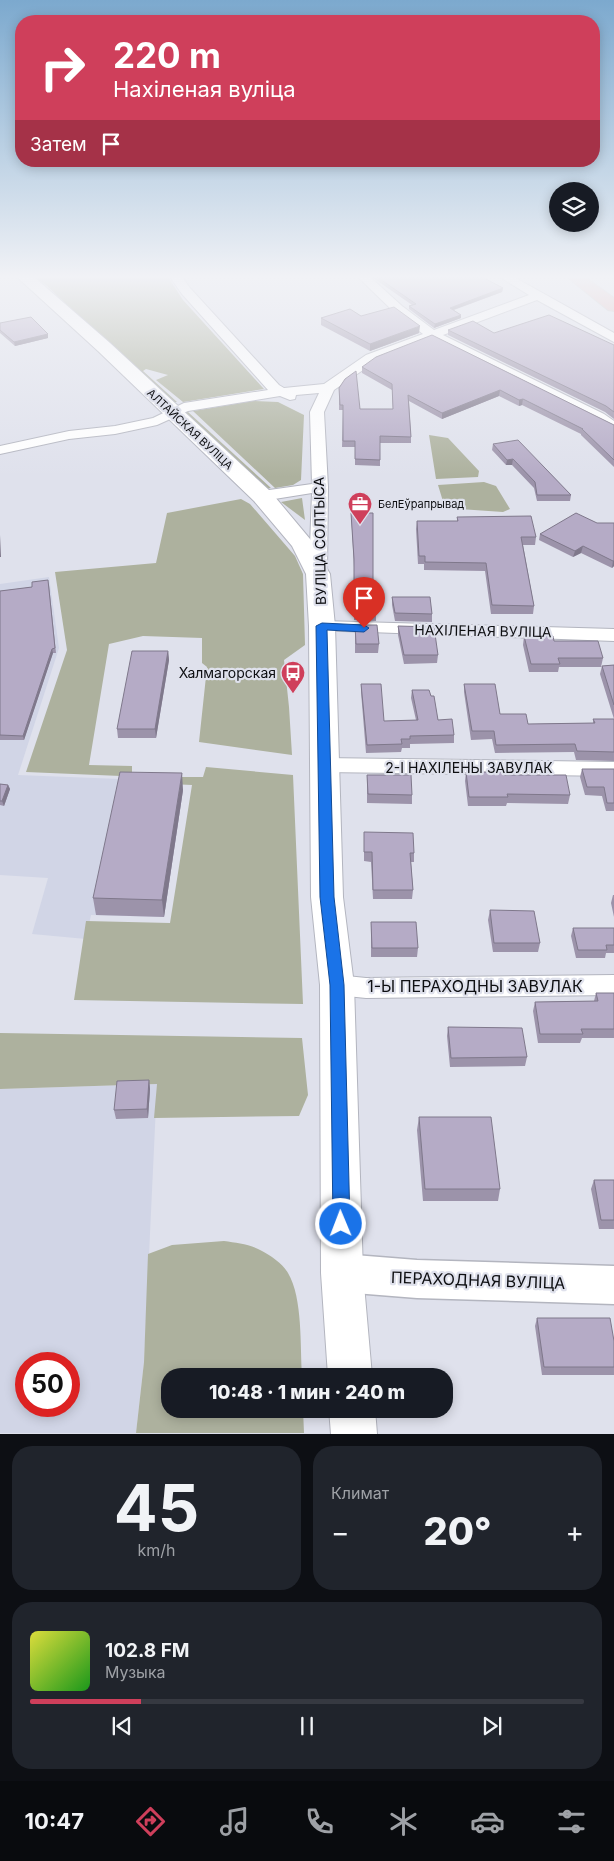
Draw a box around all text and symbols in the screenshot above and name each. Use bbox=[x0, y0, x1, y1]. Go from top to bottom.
text: 220 m bbox=[113, 34, 221, 76]
icon: right bbox=[30, 35, 95, 100]
text: Нахіленая вуліца bbox=[113, 76, 296, 102]
icon: arrive bbox=[97, 130, 125, 158]
text: Затем bbox=[30, 133, 87, 156]
map controls bbox=[549, 182, 599, 232]
button: layers bbox=[549, 182, 599, 232]
street label: АЛТАЙСКАЯ ВУЛІЦА bbox=[144, 386, 236, 473]
street label: ВУЛІЦА СОЛТЫСА bbox=[310, 476, 329, 605]
office icon: БелЕўрапрывад bbox=[347, 491, 373, 525]
place label: БелЕўрапрывад bbox=[378, 497, 464, 511]
pin bbox=[343, 577, 385, 628]
icon: arrive bbox=[350, 584, 378, 612]
street label: НАХІЛЕНАЯ ВУЛІЦА bbox=[414, 621, 552, 640]
bus stop icon: Халмагорская bbox=[280, 660, 306, 694]
place label: Халмагорская bbox=[179, 664, 276, 681]
street label: 2-І НАХІЛЕНЫ ЗАВУЛАК bbox=[385, 759, 553, 776]
street label: 1-Ы ПЕРАХОДНЫ ЗАВУЛАК bbox=[367, 976, 583, 996]
position arrow bbox=[314, 1197, 366, 1249]
street label: ПЕРАХОДНАЯ ВУЛІЦА bbox=[391, 1267, 565, 1293]
speed limit sign: 50 bbox=[15, 1352, 80, 1417]
text: 10:48 · 1 мин · 240 m bbox=[209, 1381, 405, 1404]
text: 45 bbox=[114, 1468, 199, 1547]
text: Климат bbox=[331, 1483, 389, 1503]
text: 20° bbox=[423, 1508, 492, 1554]
text: − bbox=[331, 1515, 350, 1549]
text: + bbox=[565, 1515, 584, 1549]
text: km/h bbox=[137, 1540, 176, 1560]
text: 102.8 FM bbox=[105, 1639, 190, 1662]
text: Музыка bbox=[105, 1662, 166, 1682]
icon: previous bbox=[108, 1712, 136, 1740]
icon: pause bbox=[293, 1712, 321, 1740]
icon: next bbox=[478, 1712, 506, 1740]
icon: directions bbox=[133, 1804, 168, 1839]
icon: music bbox=[217, 1804, 252, 1839]
icon: phone bbox=[302, 1804, 337, 1839]
icon: climate bbox=[386, 1804, 421, 1839]
icon: car bbox=[470, 1804, 505, 1839]
icon: filters bbox=[554, 1804, 589, 1839]
text: 10:47 bbox=[25, 1808, 84, 1834]

